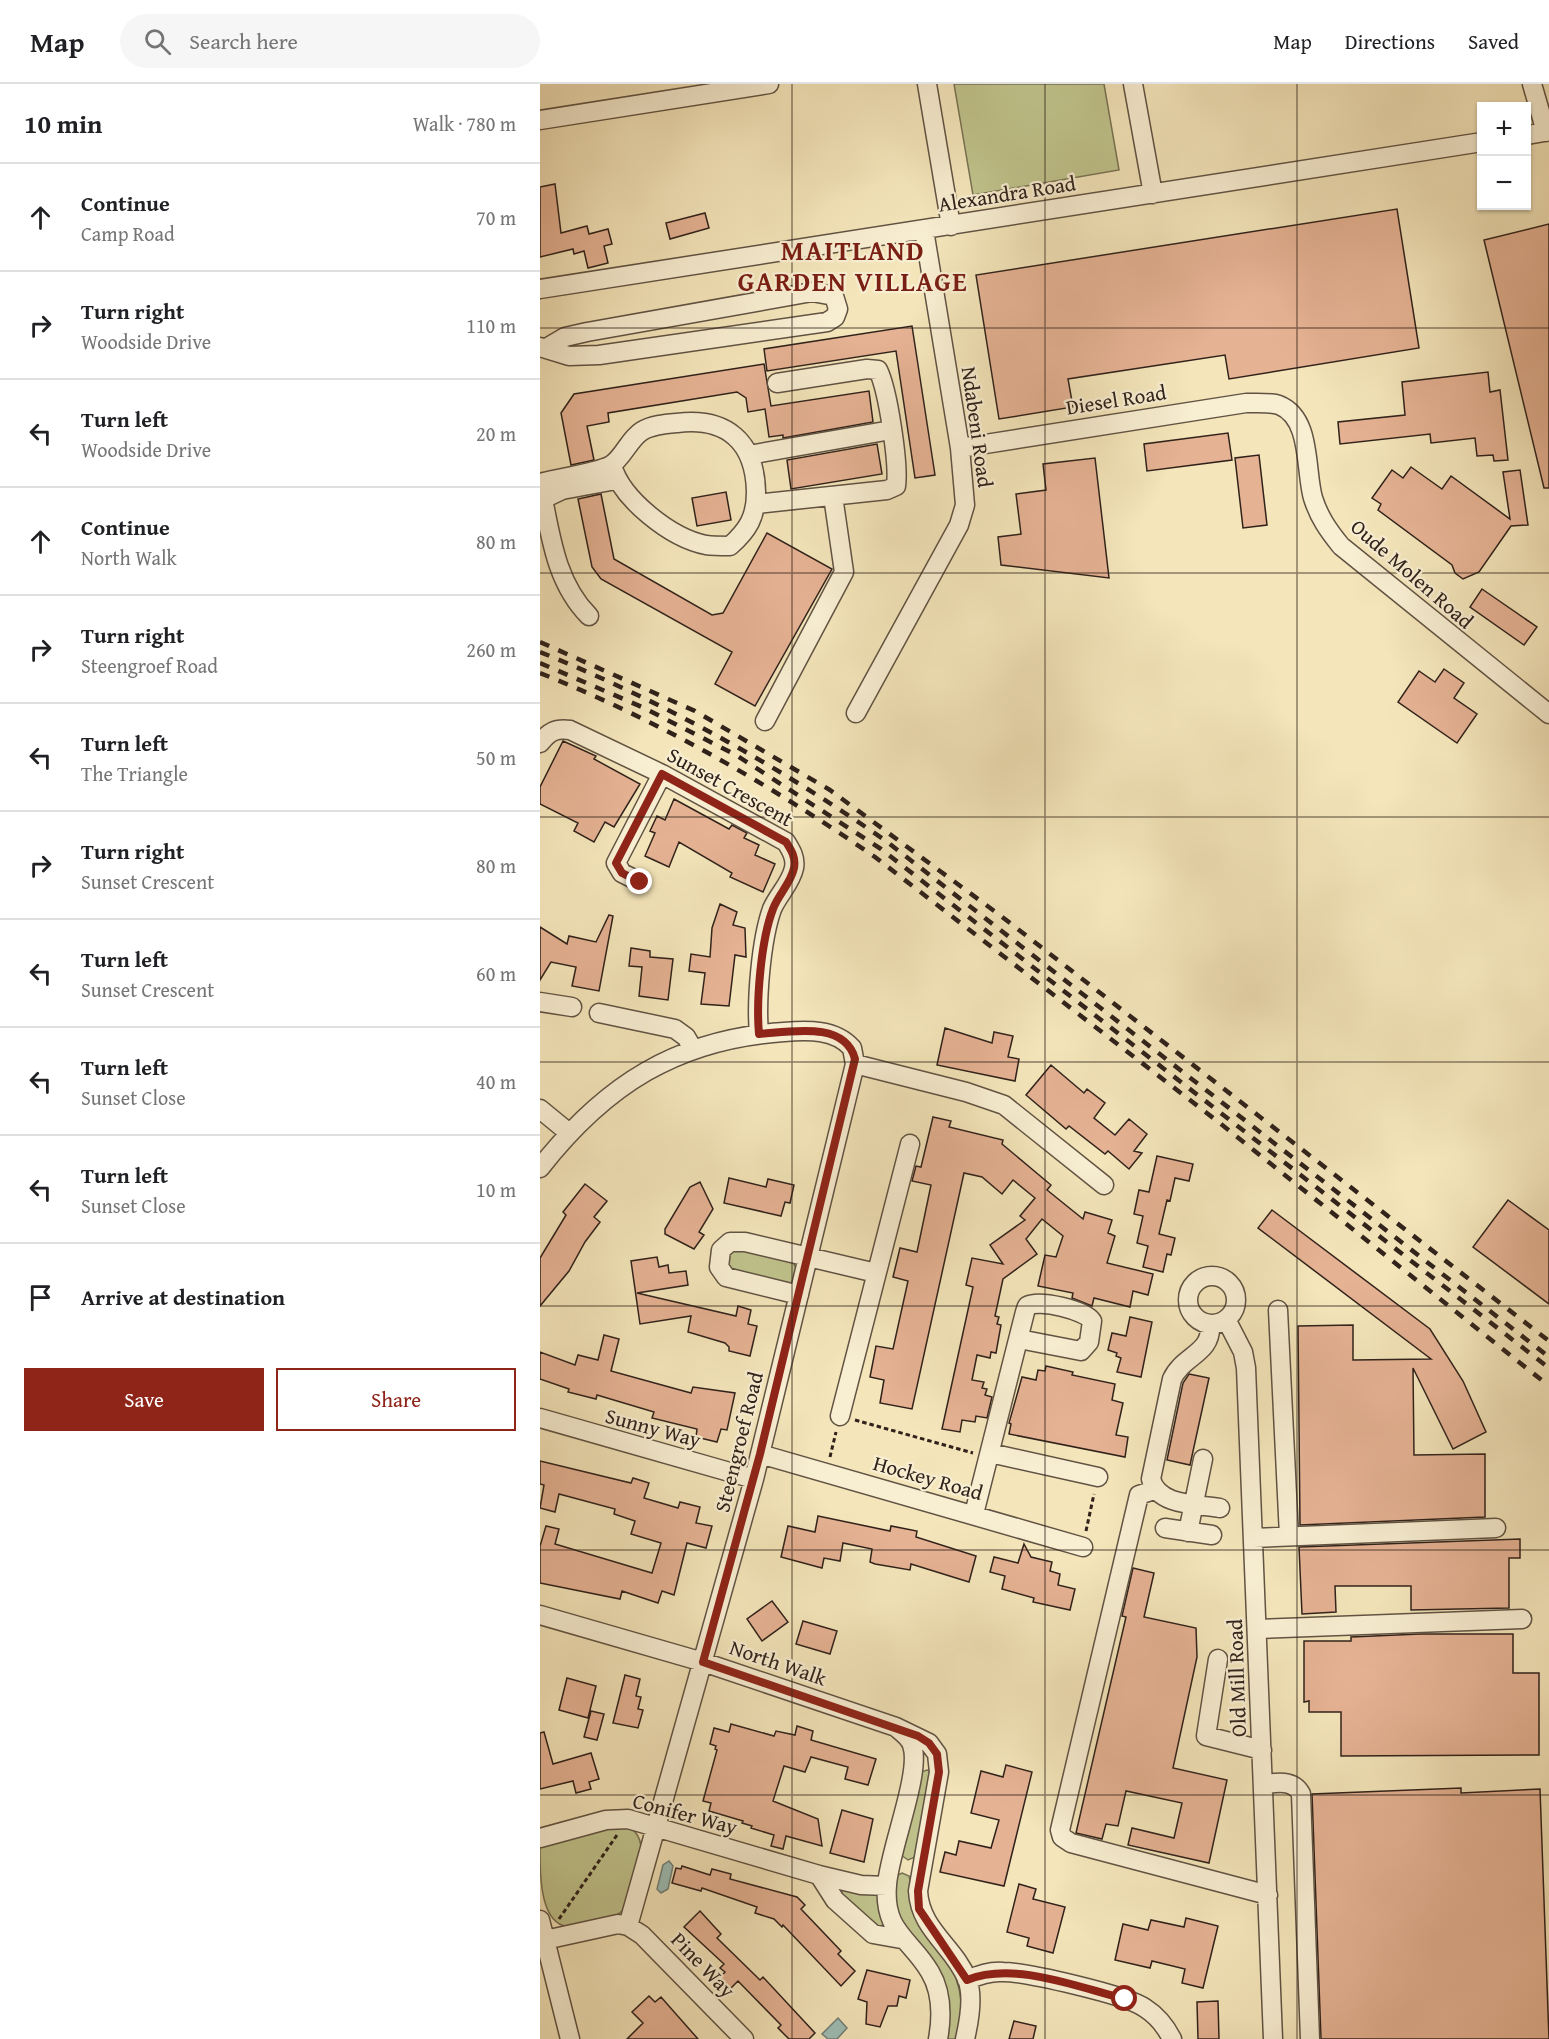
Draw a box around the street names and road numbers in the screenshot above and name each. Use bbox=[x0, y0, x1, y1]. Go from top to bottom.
street label: Alexandra Road bbox=[936, 167, 1079, 220]
street label: Ndabeni Road bbox=[954, 364, 1001, 490]
street label: Diesel Road bbox=[1064, 376, 1169, 423]
street label: Oude Molen Road bbox=[1344, 511, 1481, 636]
street label: Sunset Crescent bbox=[662, 739, 799, 834]
street label: Steengroef Road bbox=[706, 1368, 771, 1515]
street label: Sunny Way bbox=[602, 1400, 705, 1455]
street label: Hockey Road bbox=[870, 1447, 987, 1508]
street label: Old Mill Road bbox=[1219, 1618, 1254, 1737]
street label: North Walk bbox=[726, 1632, 831, 1694]
street label: Conifer Way bbox=[629, 1785, 741, 1842]
street label: Pine Way bbox=[664, 1925, 743, 2005]

